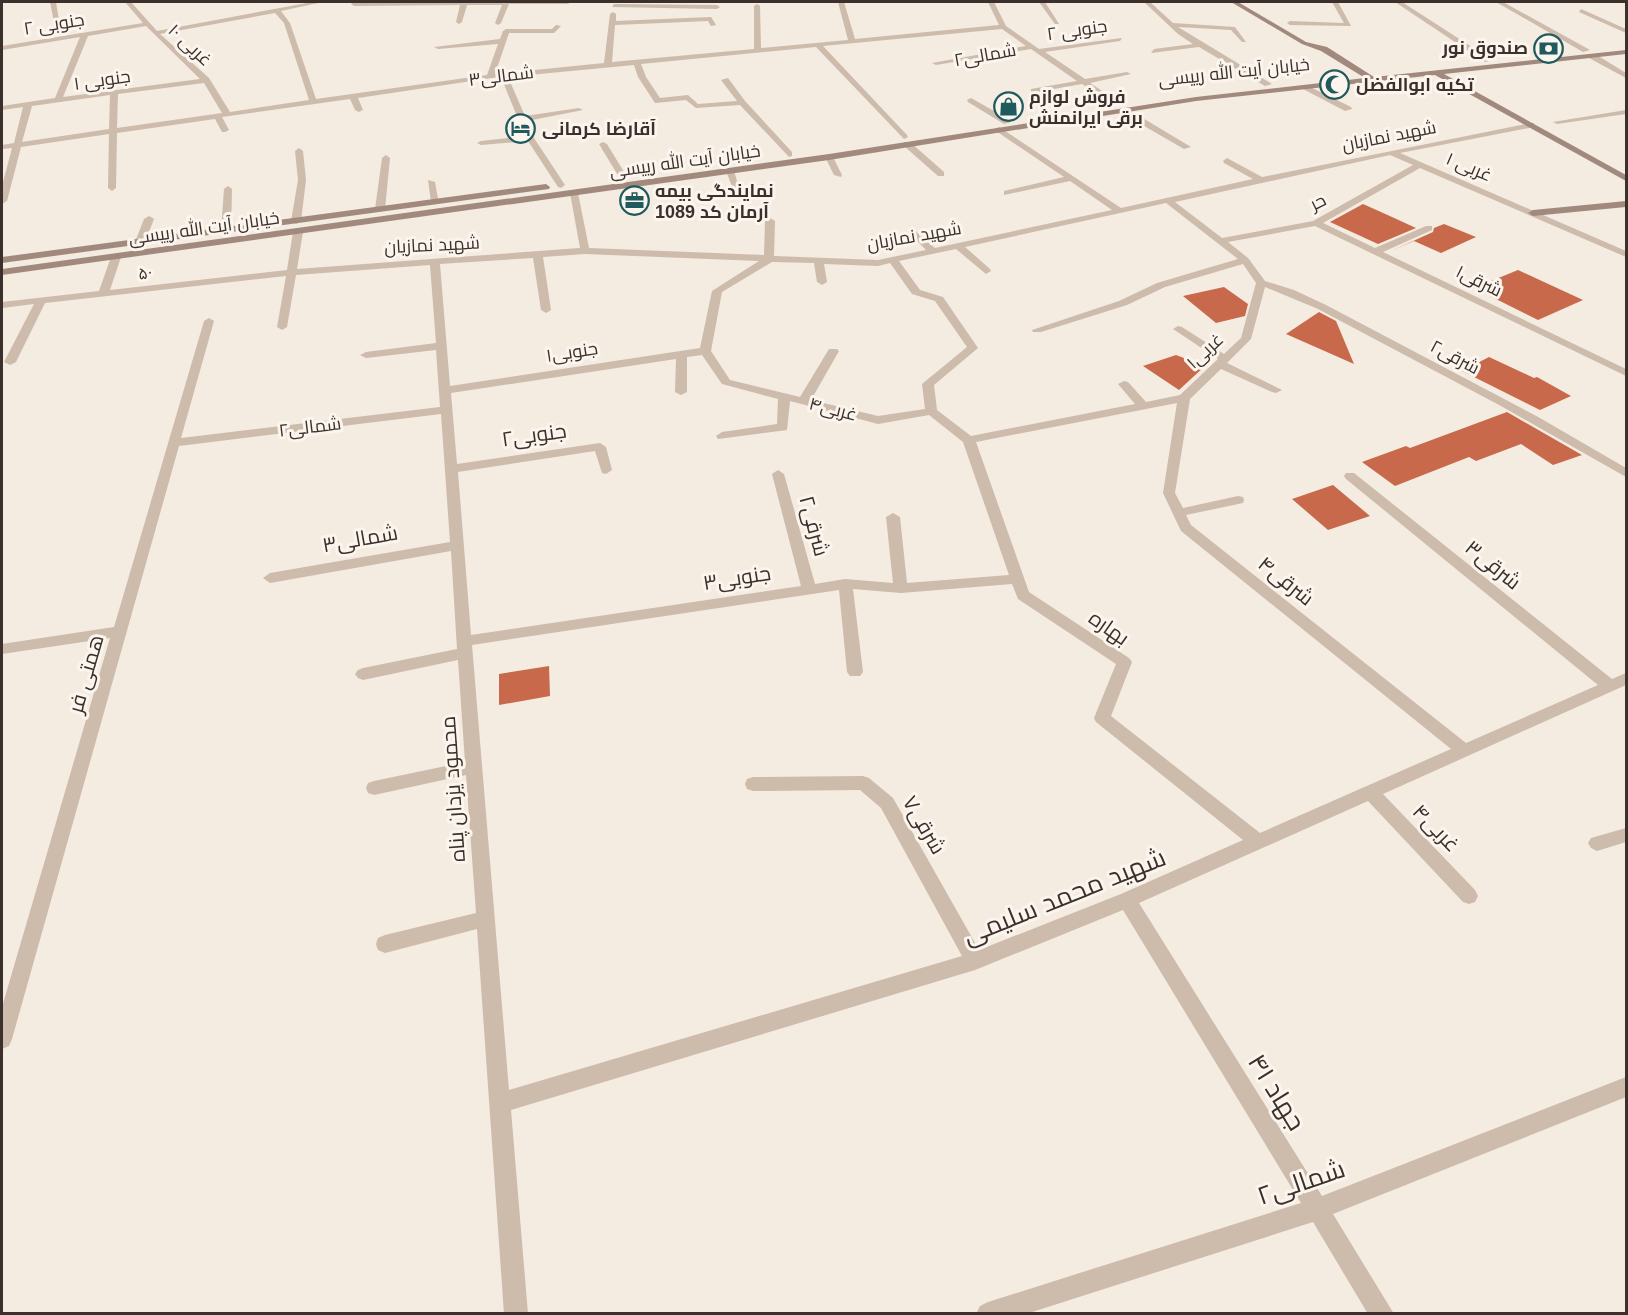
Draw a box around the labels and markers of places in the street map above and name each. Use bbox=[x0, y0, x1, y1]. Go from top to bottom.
bank icon: صندوق نور bbox=[1533, 32, 1565, 64]
place label: صندوق نور bbox=[1441, 38, 1528, 59]
mosque icon: تکیه ابوالفضل bbox=[1319, 69, 1351, 101]
place label: تکیه ابوالفضل bbox=[1356, 75, 1474, 96]
place label: فروش لوازم برقی ایرانمنش bbox=[1029, 87, 1143, 129]
shop icon: فروش لوازم برقی ایرانمنش bbox=[992, 91, 1024, 123]
hotel icon: آقارضا کرمانی bbox=[505, 113, 537, 145]
place label: آقارضا کرمانی bbox=[542, 119, 656, 140]
place label: نمایندگی بیمه آرمان کد 1089 bbox=[655, 181, 774, 222]
office icon: نمایندگی بیمه آرمان کد 1089 bbox=[618, 185, 650, 217]

